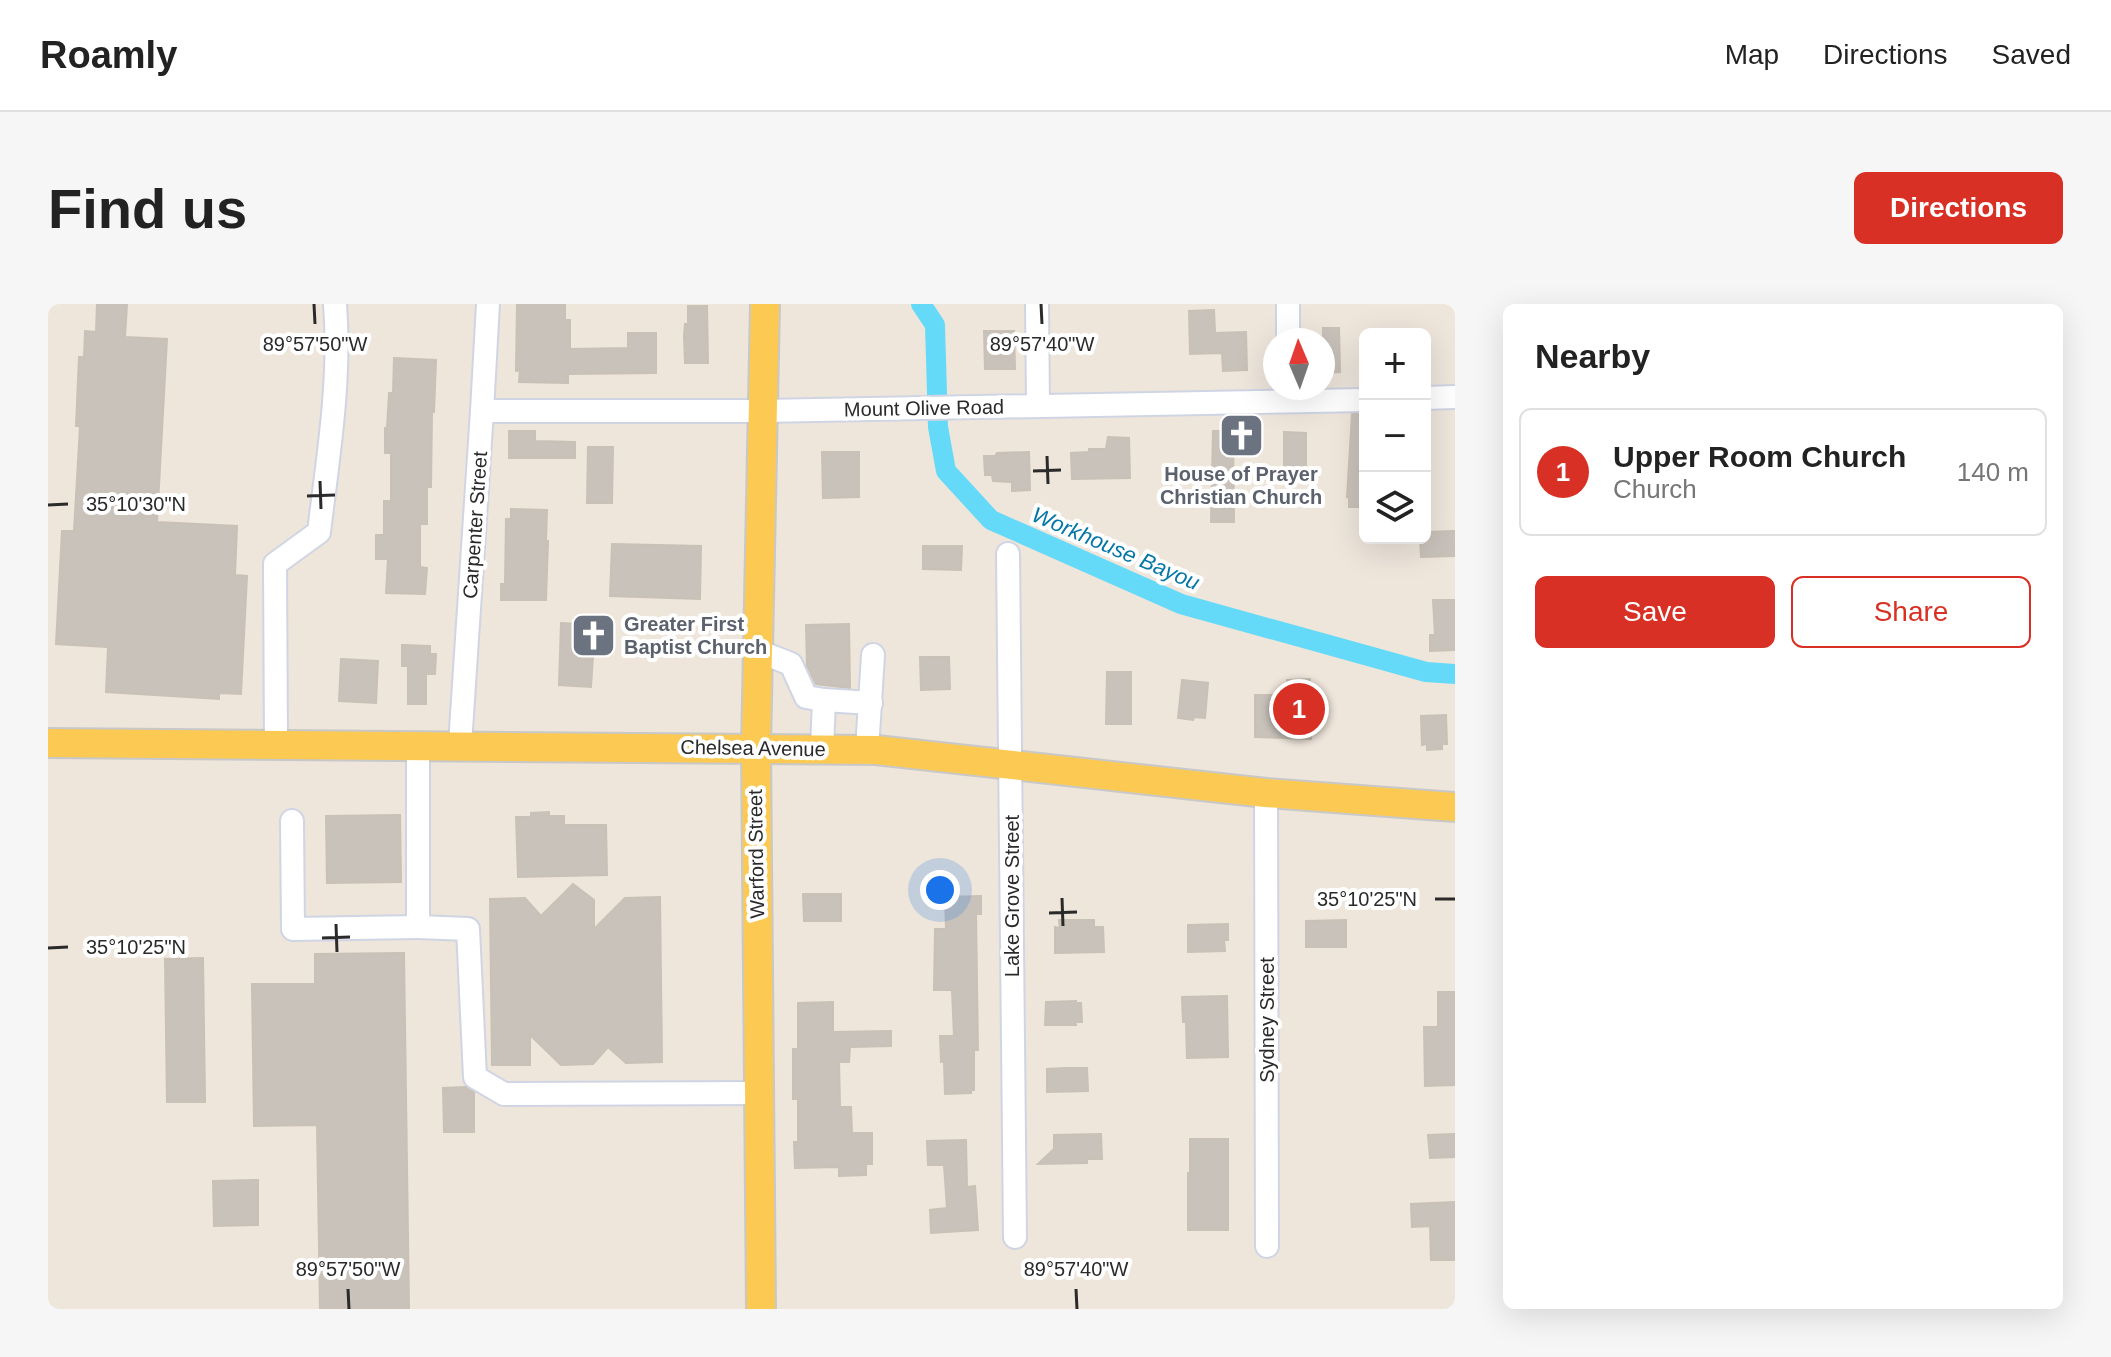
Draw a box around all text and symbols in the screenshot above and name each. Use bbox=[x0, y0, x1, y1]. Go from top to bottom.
text: Roamly bbox=[40, 34, 177, 76]
text: Map bbox=[1725, 39, 1779, 70]
text: Directions bbox=[1823, 39, 1948, 70]
text: Saved bbox=[1992, 39, 2071, 70]
button: Directions bbox=[1854, 172, 2063, 244]
text: Find us bbox=[48, 177, 247, 240]
north arrow bbox=[1263, 328, 1335, 400]
map controls bbox=[1359, 328, 1431, 544]
button: + bbox=[1359, 328, 1431, 400]
text: 89°57'50"W bbox=[263, 333, 367, 355]
text: 89°57'40"W bbox=[990, 333, 1094, 355]
text: Nearby bbox=[1535, 337, 1650, 375]
street label: Mount Olive Road bbox=[844, 396, 1004, 420]
button: − bbox=[1359, 400, 1431, 472]
church icon: House of Prayer Christian Church bbox=[1217, 411, 1265, 459]
text: Upper Room Church bbox=[1613, 440, 1906, 473]
street label: Carpenter Street bbox=[459, 450, 491, 600]
text: 1 bbox=[1556, 457, 1570, 487]
text: 140 m bbox=[1957, 457, 2029, 487]
place label: House of Prayer Christian Church bbox=[1160, 463, 1322, 508]
button: layers bbox=[1359, 472, 1431, 544]
text: Church bbox=[1613, 474, 1697, 504]
text: 35°10'30"N bbox=[86, 493, 186, 515]
water label: Workhouse Bayou bbox=[1028, 502, 1203, 595]
button: Save bbox=[1535, 576, 1775, 648]
button: Share bbox=[1791, 576, 2031, 648]
church icon: Greater First Baptist Church bbox=[569, 611, 617, 659]
place label: Greater First Baptist Church bbox=[624, 613, 767, 658]
pin: 1 bbox=[1273, 679, 1325, 739]
street label: Chelsea Avenue bbox=[680, 736, 826, 760]
street label: Warford Street bbox=[744, 789, 768, 919]
street label: Lake Grove Street bbox=[1001, 814, 1023, 977]
your location bbox=[920, 870, 960, 910]
text: 35°10'25"N bbox=[1317, 888, 1417, 910]
text: 35°10'25"N bbox=[86, 936, 186, 958]
street label: Sydney Street bbox=[1256, 957, 1278, 1083]
text: 89°57'50"W bbox=[296, 1258, 400, 1280]
text: 89°57'40"W bbox=[1024, 1258, 1128, 1280]

